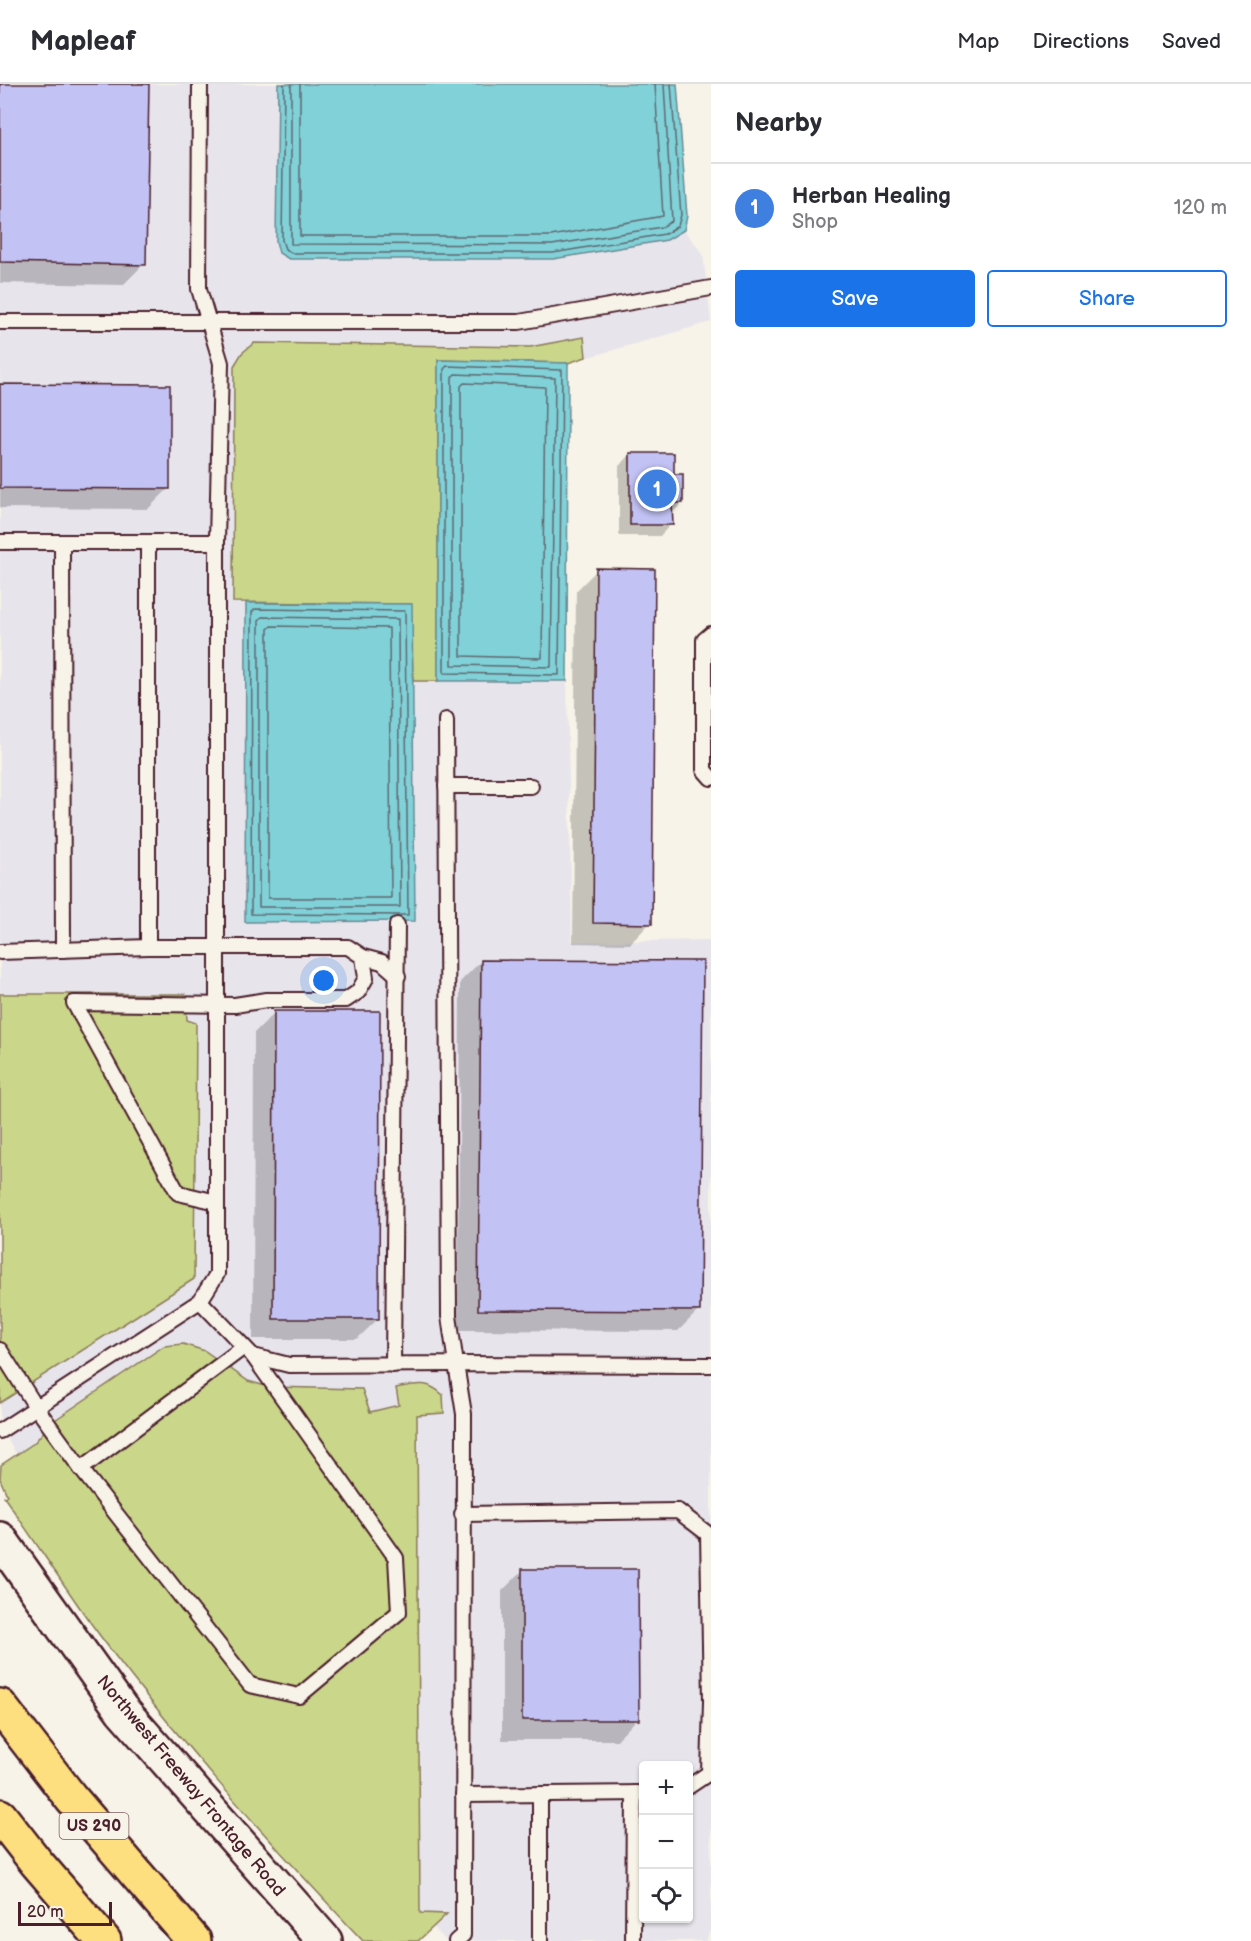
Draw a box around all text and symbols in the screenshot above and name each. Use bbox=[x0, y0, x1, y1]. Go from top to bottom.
text: Mapleaf bbox=[30, 25, 136, 58]
text: Map bbox=[957, 29, 1000, 54]
text: Directions bbox=[1033, 29, 1129, 54]
text: Saved bbox=[1162, 29, 1221, 54]
text: Nearby bbox=[735, 108, 822, 139]
text: Herban Healing bbox=[792, 183, 951, 210]
text: 1 bbox=[750, 196, 759, 220]
text: 120 m bbox=[1174, 196, 1227, 220]
text: Shop bbox=[792, 210, 838, 234]
button: Save bbox=[735, 270, 975, 327]
button: Share bbox=[987, 270, 1227, 327]
pin: 1 bbox=[638, 466, 676, 512]
your location bbox=[309, 966, 338, 995]
street label: Northwest Freeway Frontage Road bbox=[92, 1671, 290, 1901]
map controls bbox=[639, 1761, 693, 1923]
button: + bbox=[639, 1761, 693, 1815]
road number: US 290 bbox=[60, 1813, 128, 1839]
button: − bbox=[639, 1815, 693, 1869]
button: locate bbox=[639, 1869, 693, 1923]
scale bar bbox=[18, 1899, 112, 1926]
text: 20 m bbox=[27, 1903, 63, 1922]

